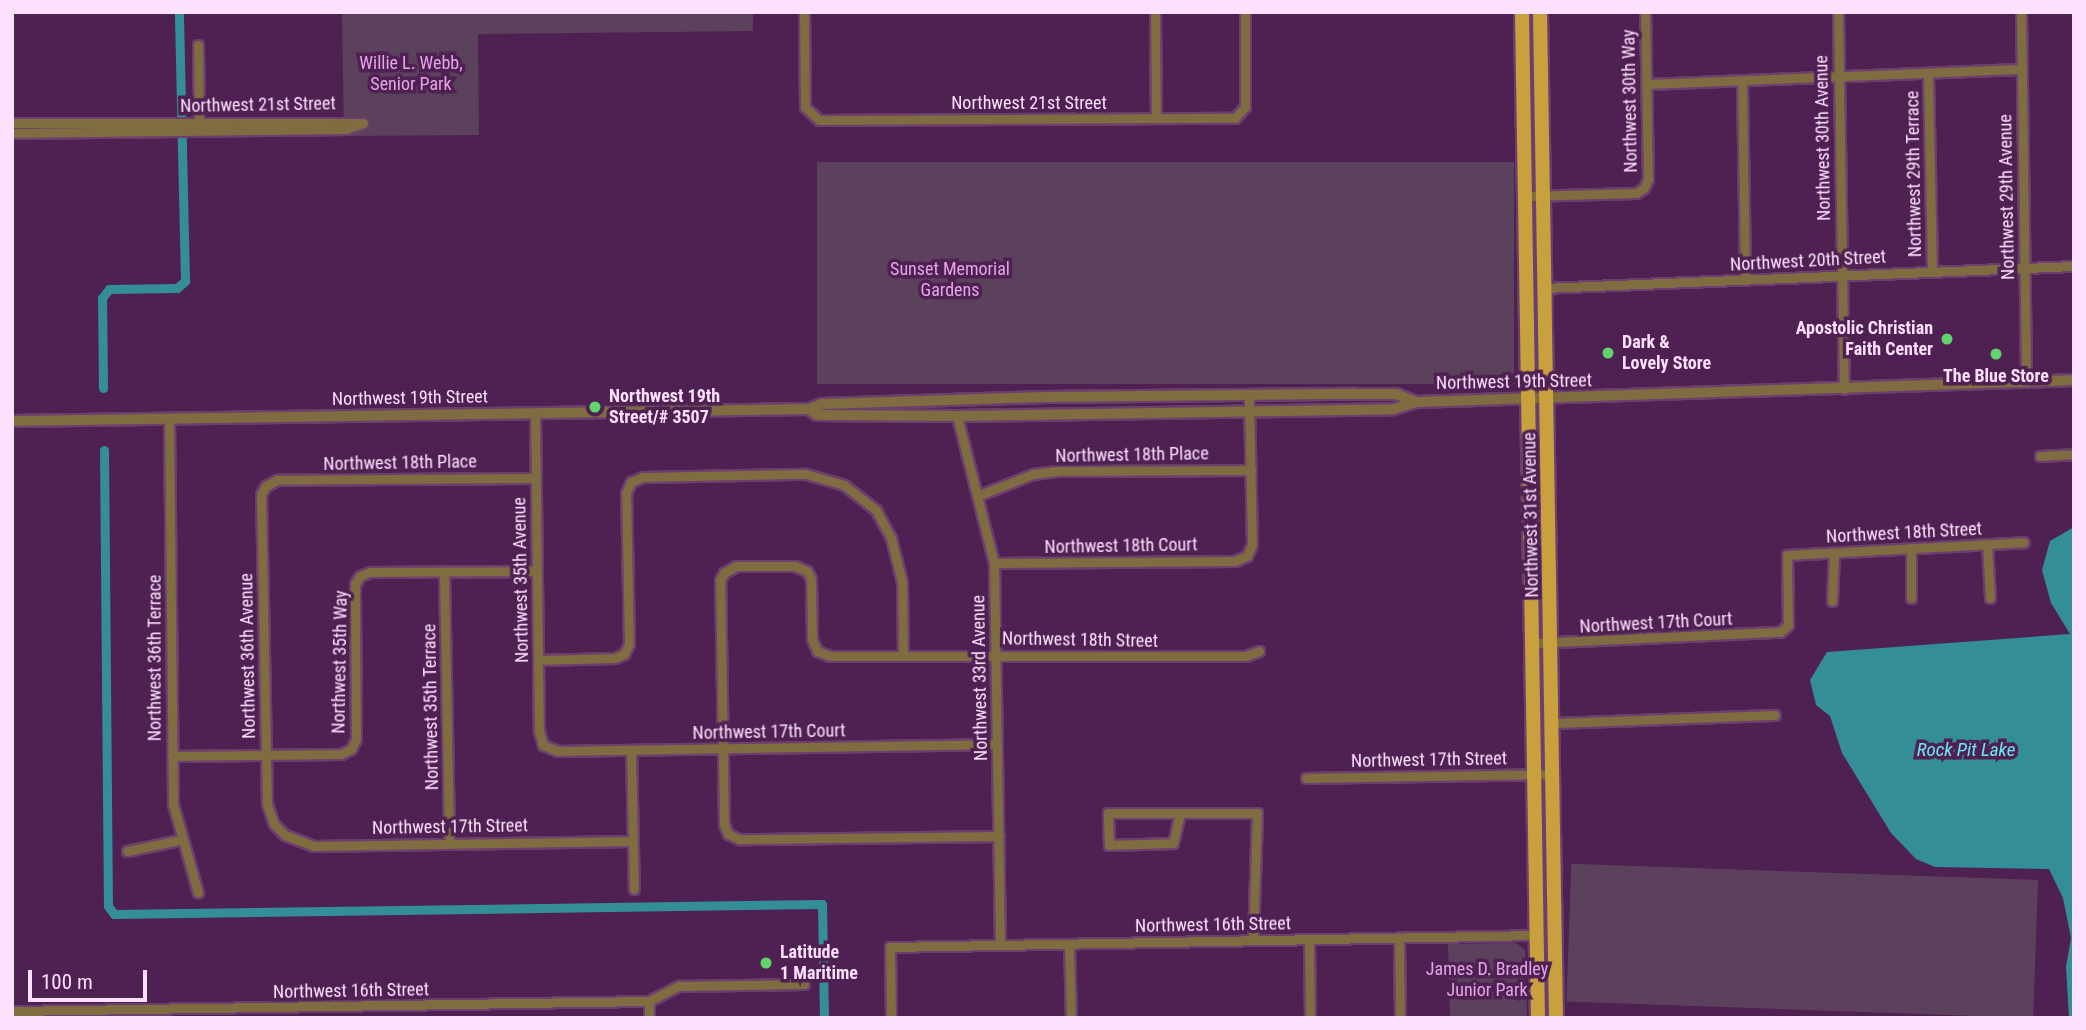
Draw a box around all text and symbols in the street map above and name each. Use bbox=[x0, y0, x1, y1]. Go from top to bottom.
street label: Northwest 30th Way bbox=[1618, 29, 1642, 173]
park label: Willie L. Webb, Senior Park bbox=[359, 53, 463, 96]
street label: Northwest 30th Avenue bbox=[1811, 55, 1835, 221]
street label: Northwest 29th Terrace bbox=[1902, 90, 1926, 258]
street label: Northwest 21st Street bbox=[951, 92, 1107, 114]
street label: Northwest 21st Street bbox=[180, 93, 336, 117]
street label: Northwest 29th Avenue bbox=[1995, 114, 2019, 280]
street label: Northwest 20th Street bbox=[1730, 246, 1886, 276]
park label: Sunset Memorial Gardens bbox=[890, 259, 1010, 302]
place label: Apostolic Christian Faith Center bbox=[1796, 318, 1933, 360]
marker: Apostolic Christian Faith Center bbox=[1939, 331, 1955, 347]
place label: Dark & Lovely Store bbox=[1622, 332, 1711, 374]
marker: Dark & Lovely Store bbox=[1600, 345, 1616, 361]
marker: The Blue Store bbox=[1988, 346, 2004, 362]
place label: The Blue Store bbox=[1943, 365, 2049, 387]
street label: Northwest 19th Street bbox=[1436, 370, 1592, 394]
street label: Northwest 19th Street bbox=[332, 386, 488, 410]
place label: Northwest 19th Street/# 3507 bbox=[609, 386, 720, 428]
marker: Northwest 19th Street/# 3507 bbox=[587, 399, 603, 415]
street label: Northwest 31st Avenue bbox=[1519, 432, 1543, 598]
street label: Northwest 18th Place bbox=[1055, 443, 1209, 467]
street label: Northwest 18th Place bbox=[323, 451, 477, 475]
street label: Northwest 35th Avenue bbox=[509, 497, 533, 663]
street label: Northwest 18th Street bbox=[1826, 518, 1982, 548]
street label: Northwest 18th Court bbox=[1044, 534, 1198, 558]
street label: Northwest 36th Avenue bbox=[236, 573, 260, 739]
street label: Northwest 36th Terrace bbox=[144, 575, 166, 741]
street label: Northwest 35th Way bbox=[328, 590, 352, 734]
street label: Northwest 33rd Avenue bbox=[968, 595, 992, 761]
street label: Northwest 17th Court bbox=[1579, 608, 1733, 638]
street label: Northwest 35th Terrace bbox=[419, 623, 443, 791]
street label: Northwest 18th Street bbox=[1002, 628, 1158, 652]
street label: Northwest 17th Court bbox=[692, 720, 846, 744]
water label: Rock Pit Lake bbox=[1917, 739, 2015, 761]
street label: Northwest 17th Street bbox=[1351, 748, 1507, 772]
street label: Northwest 17th Street bbox=[372, 815, 528, 839]
street label: Northwest 16th Street bbox=[1135, 913, 1291, 937]
place label: Latitude 1 Maritime bbox=[780, 942, 858, 984]
marker: Latitude 1 Maritime bbox=[758, 955, 774, 971]
scale bar bbox=[32, 956, 150, 1000]
park label: James D. Bradley Junior Park bbox=[1426, 959, 1548, 1002]
text: 100 m bbox=[41, 970, 93, 994]
street label: Northwest 16th Street bbox=[273, 979, 429, 1003]

